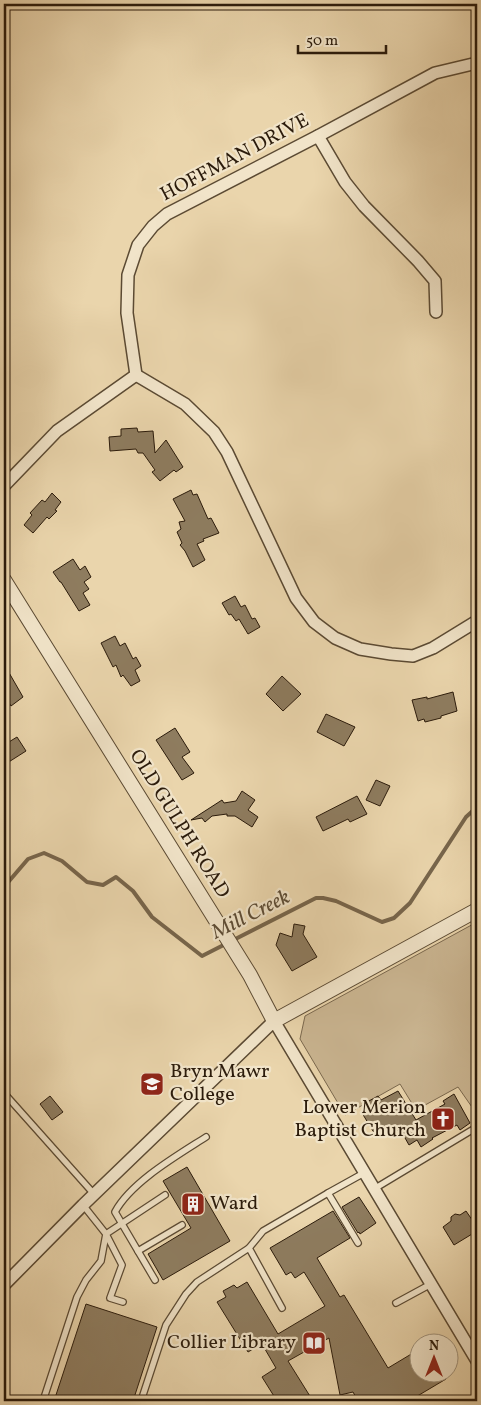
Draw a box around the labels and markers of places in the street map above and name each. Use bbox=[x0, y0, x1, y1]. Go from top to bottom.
place label: Bryn Mawr College bbox=[170, 1058, 269, 1109]
school or university icon: Bryn Mawr College bbox=[139, 1071, 165, 1097]
place label: Lower Merion Baptist Church bbox=[295, 1094, 426, 1145]
church icon: Lower Merion Baptist Church bbox=[430, 1106, 456, 1132]
place label: Ward bbox=[210, 1190, 258, 1218]
building icon: Ward bbox=[180, 1191, 206, 1217]
place label: Collier Library bbox=[167, 1329, 296, 1357]
library icon: Collier Library bbox=[301, 1330, 327, 1356]

